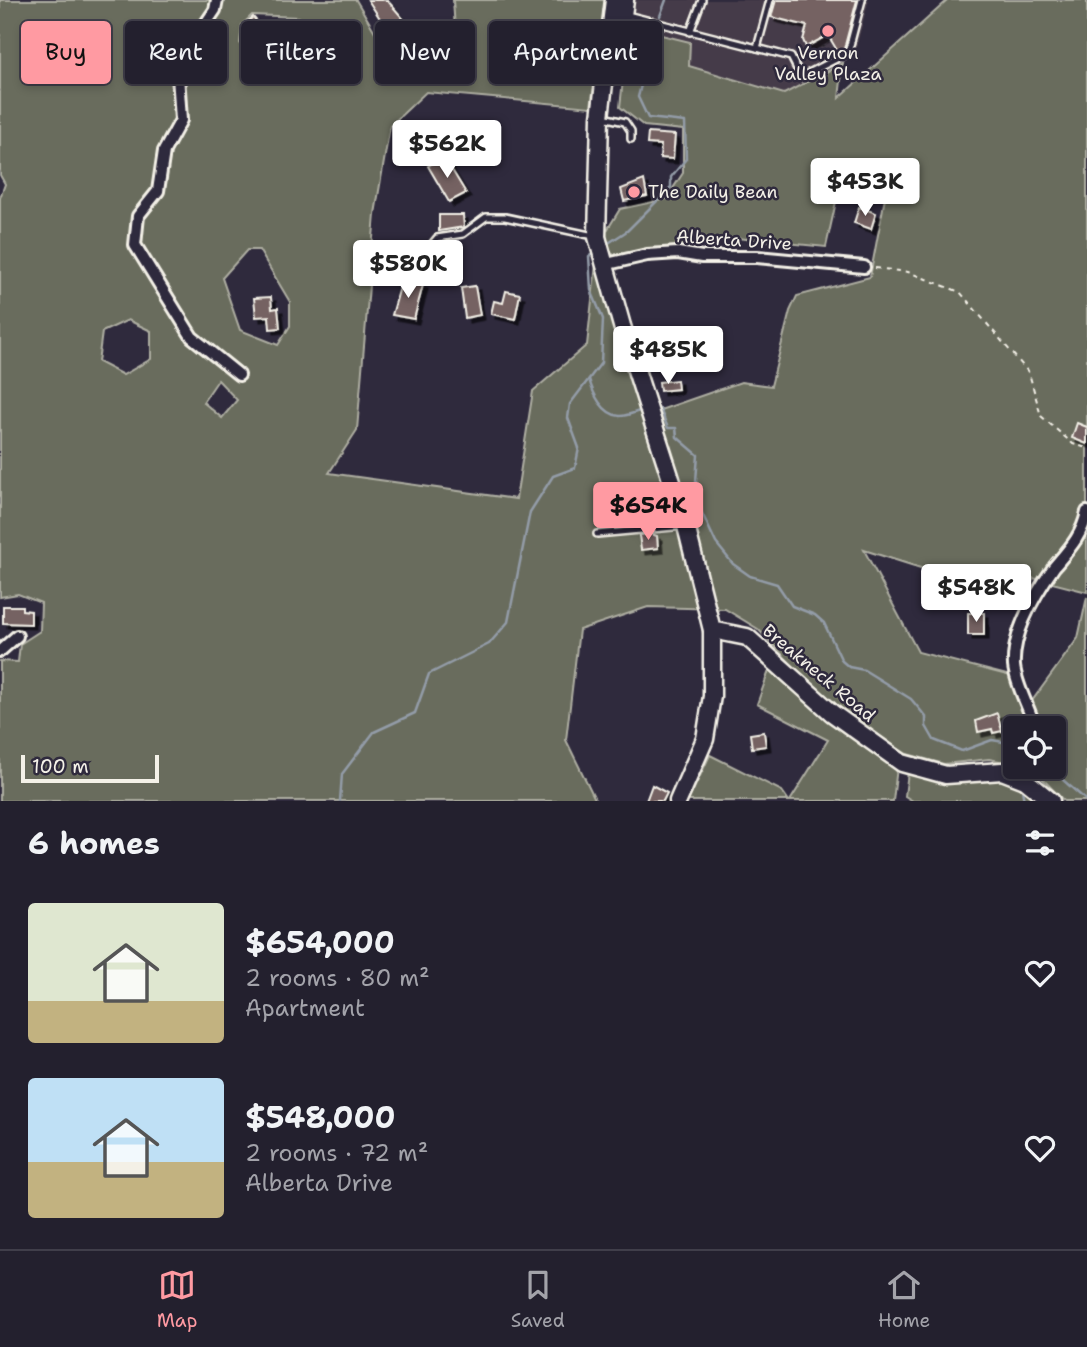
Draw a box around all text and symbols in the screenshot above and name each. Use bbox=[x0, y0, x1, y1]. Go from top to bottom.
chip: Buy bbox=[21, 21, 111, 84]
chip: Rent bbox=[125, 21, 227, 84]
chip: Filters bbox=[241, 21, 361, 84]
chip: New bbox=[375, 21, 475, 84]
chip: Apartment bbox=[489, 21, 662, 84]
marker: Vernon Valley Plaza bbox=[820, 23, 836, 39]
place label: Vernon Valley Plaza bbox=[774, 41, 882, 86]
pin: $562K bbox=[398, 120, 496, 180]
text: $562K bbox=[408, 128, 486, 158]
pin: $453K bbox=[816, 158, 914, 218]
text: $453K bbox=[827, 166, 903, 196]
place label: The Daily Bean bbox=[648, 180, 778, 204]
marker: The Daily Bean bbox=[626, 184, 642, 200]
street label: Alberta Drive bbox=[675, 224, 793, 256]
pin: $580K bbox=[359, 240, 457, 300]
text: $580K bbox=[369, 248, 447, 278]
pin: $485K bbox=[619, 326, 717, 386]
text: $485K bbox=[629, 334, 707, 364]
pin: $654K bbox=[599, 482, 697, 542]
text: $654K bbox=[609, 490, 687, 520]
pin: $548K bbox=[927, 564, 1025, 624]
text: $548K bbox=[937, 572, 1015, 602]
street label: Breakneck Road bbox=[757, 619, 881, 727]
map controls bbox=[1003, 716, 1066, 779]
button: locate bbox=[1003, 716, 1066, 779]
scale bar bbox=[21, 752, 159, 784]
text: 100 m bbox=[32, 754, 89, 779]
text: 6 homes bbox=[28, 823, 160, 864]
icon: filters bbox=[1021, 824, 1059, 862]
text: $654,000 bbox=[245, 922, 395, 963]
icon: home bbox=[84, 931, 168, 1015]
icon: heart bbox=[1021, 954, 1059, 992]
text: 2 rooms · 80 m² bbox=[245, 963, 430, 993]
text: Apartment bbox=[245, 993, 365, 1023]
text: $548,000 bbox=[245, 1097, 395, 1138]
icon: home bbox=[84, 1106, 168, 1190]
icon: heart bbox=[1021, 1129, 1059, 1167]
text: 2 rooms · 72 m² bbox=[245, 1138, 428, 1168]
text: Alberta Drive bbox=[245, 1168, 393, 1198]
tab: Map bbox=[157, 1266, 197, 1333]
tab: Saved bbox=[511, 1266, 565, 1333]
tab: Home bbox=[878, 1266, 930, 1333]

